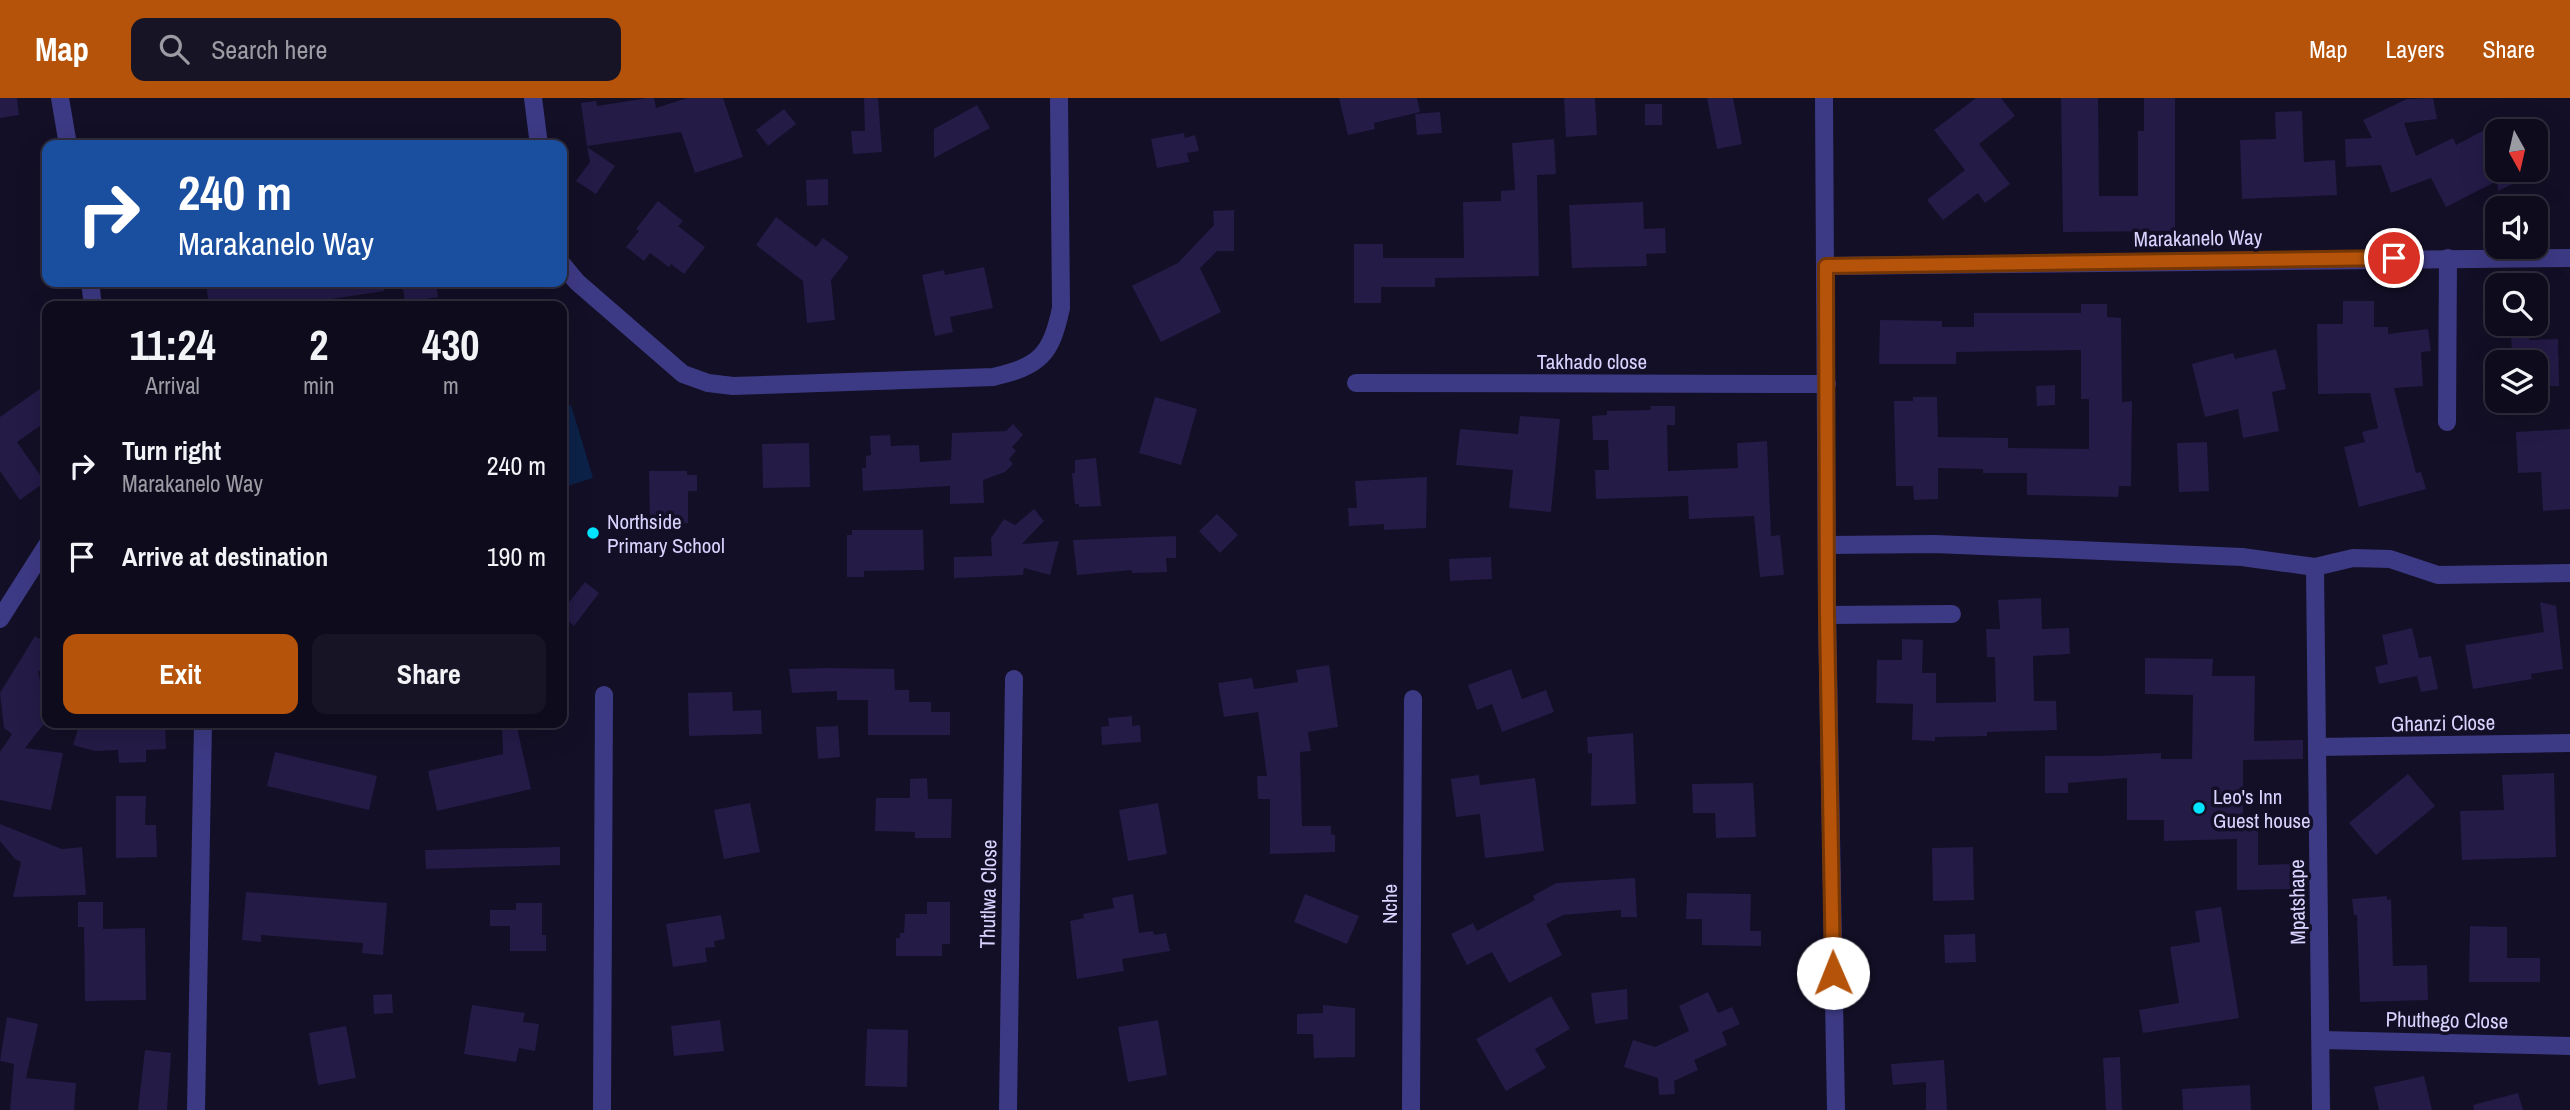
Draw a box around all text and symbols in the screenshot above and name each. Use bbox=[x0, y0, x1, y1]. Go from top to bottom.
search box bbox=[131, 18, 621, 81]
text: Map bbox=[35, 27, 89, 71]
icon: search bbox=[155, 30, 193, 68]
text: Search here bbox=[211, 32, 327, 67]
text: Map bbox=[2309, 33, 2347, 65]
text: Layers bbox=[2385, 33, 2444, 65]
text: Share bbox=[2482, 33, 2535, 65]
north arrow bbox=[2485, 119, 2548, 182]
map controls bbox=[2485, 119, 2548, 413]
text: 240 m bbox=[178, 159, 292, 225]
icon: right bbox=[63, 168, 154, 259]
button: sound bbox=[2485, 196, 2548, 259]
text: Marakanelo Way bbox=[178, 222, 374, 265]
street label: Marakanelo Way bbox=[2133, 222, 2263, 254]
pin bbox=[2364, 228, 2424, 288]
icon: arrive bbox=[2375, 239, 2413, 277]
button: search bbox=[2485, 273, 2548, 336]
text: 11:24 bbox=[129, 317, 216, 373]
text: 2 bbox=[309, 317, 328, 373]
text: 430 bbox=[422, 317, 480, 373]
street label: Takhado close bbox=[1537, 347, 1647, 376]
button: layers bbox=[2485, 350, 2548, 413]
text: Arrival bbox=[145, 370, 200, 401]
text: min bbox=[303, 370, 335, 401]
text: m bbox=[443, 370, 459, 401]
text: Turn right bbox=[122, 433, 221, 468]
icon: right bbox=[63, 447, 101, 485]
text: 240 m bbox=[487, 448, 546, 483]
text: Marakanelo Way bbox=[122, 468, 263, 499]
place label: Northside Primary School bbox=[607, 507, 725, 560]
marker: Northside Primary School bbox=[585, 525, 601, 541]
icon: arrive bbox=[63, 538, 101, 576]
text: Arrive at destination bbox=[122, 539, 328, 574]
text: 190 m bbox=[487, 539, 546, 574]
button: Exit bbox=[63, 634, 298, 714]
button: Share bbox=[312, 634, 546, 714]
street label: Ghanzi Close bbox=[2391, 708, 2495, 738]
place label: Leo's Inn Guest house bbox=[2213, 782, 2311, 835]
marker: Leo's Inn Guest house bbox=[2191, 800, 2207, 816]
street label: Thutlwa Close bbox=[973, 839, 1003, 949]
street label: Mpatshape bbox=[2282, 859, 2312, 945]
street label: Nche bbox=[1375, 884, 1404, 924]
position arrow bbox=[1796, 936, 1870, 1010]
street label: Phuthego Close bbox=[2385, 1004, 2509, 1036]

